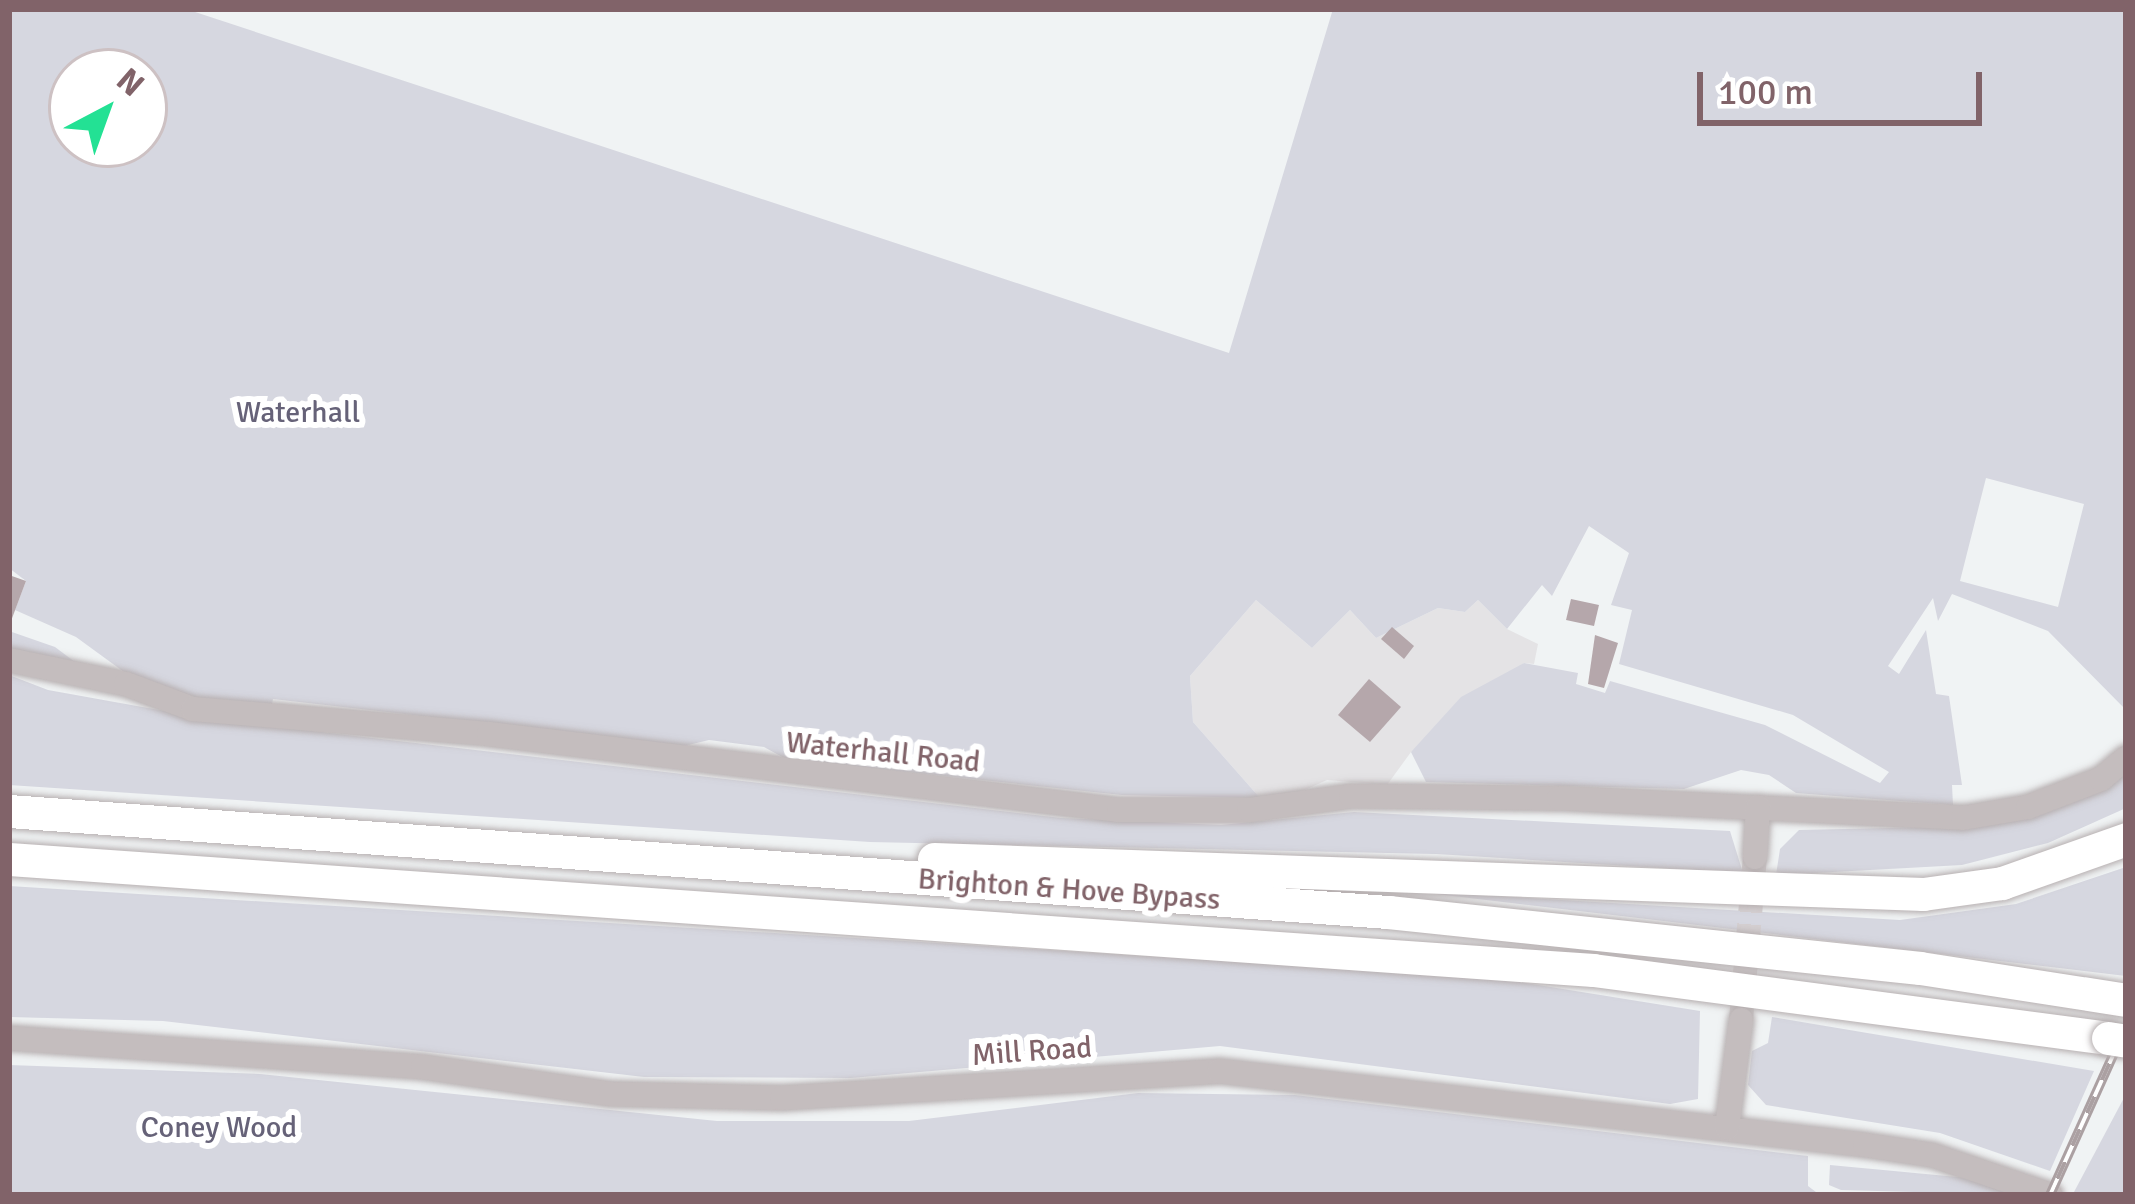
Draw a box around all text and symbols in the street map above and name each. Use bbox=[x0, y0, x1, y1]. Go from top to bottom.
north arrow bbox=[48, 48, 168, 168]
scale bar bbox=[1703, 48, 1988, 122]
text: N bbox=[108, 60, 152, 106]
text: 100 m bbox=[1718, 70, 1813, 115]
park label: Waterhall bbox=[236, 395, 360, 431]
street label: Waterhall Road bbox=[784, 725, 982, 781]
street label: Brighton & Hove Bypass bbox=[917, 861, 1221, 919]
street label: Mill Road bbox=[971, 1030, 1093, 1074]
park label: Coney Wood bbox=[141, 1110, 297, 1146]

